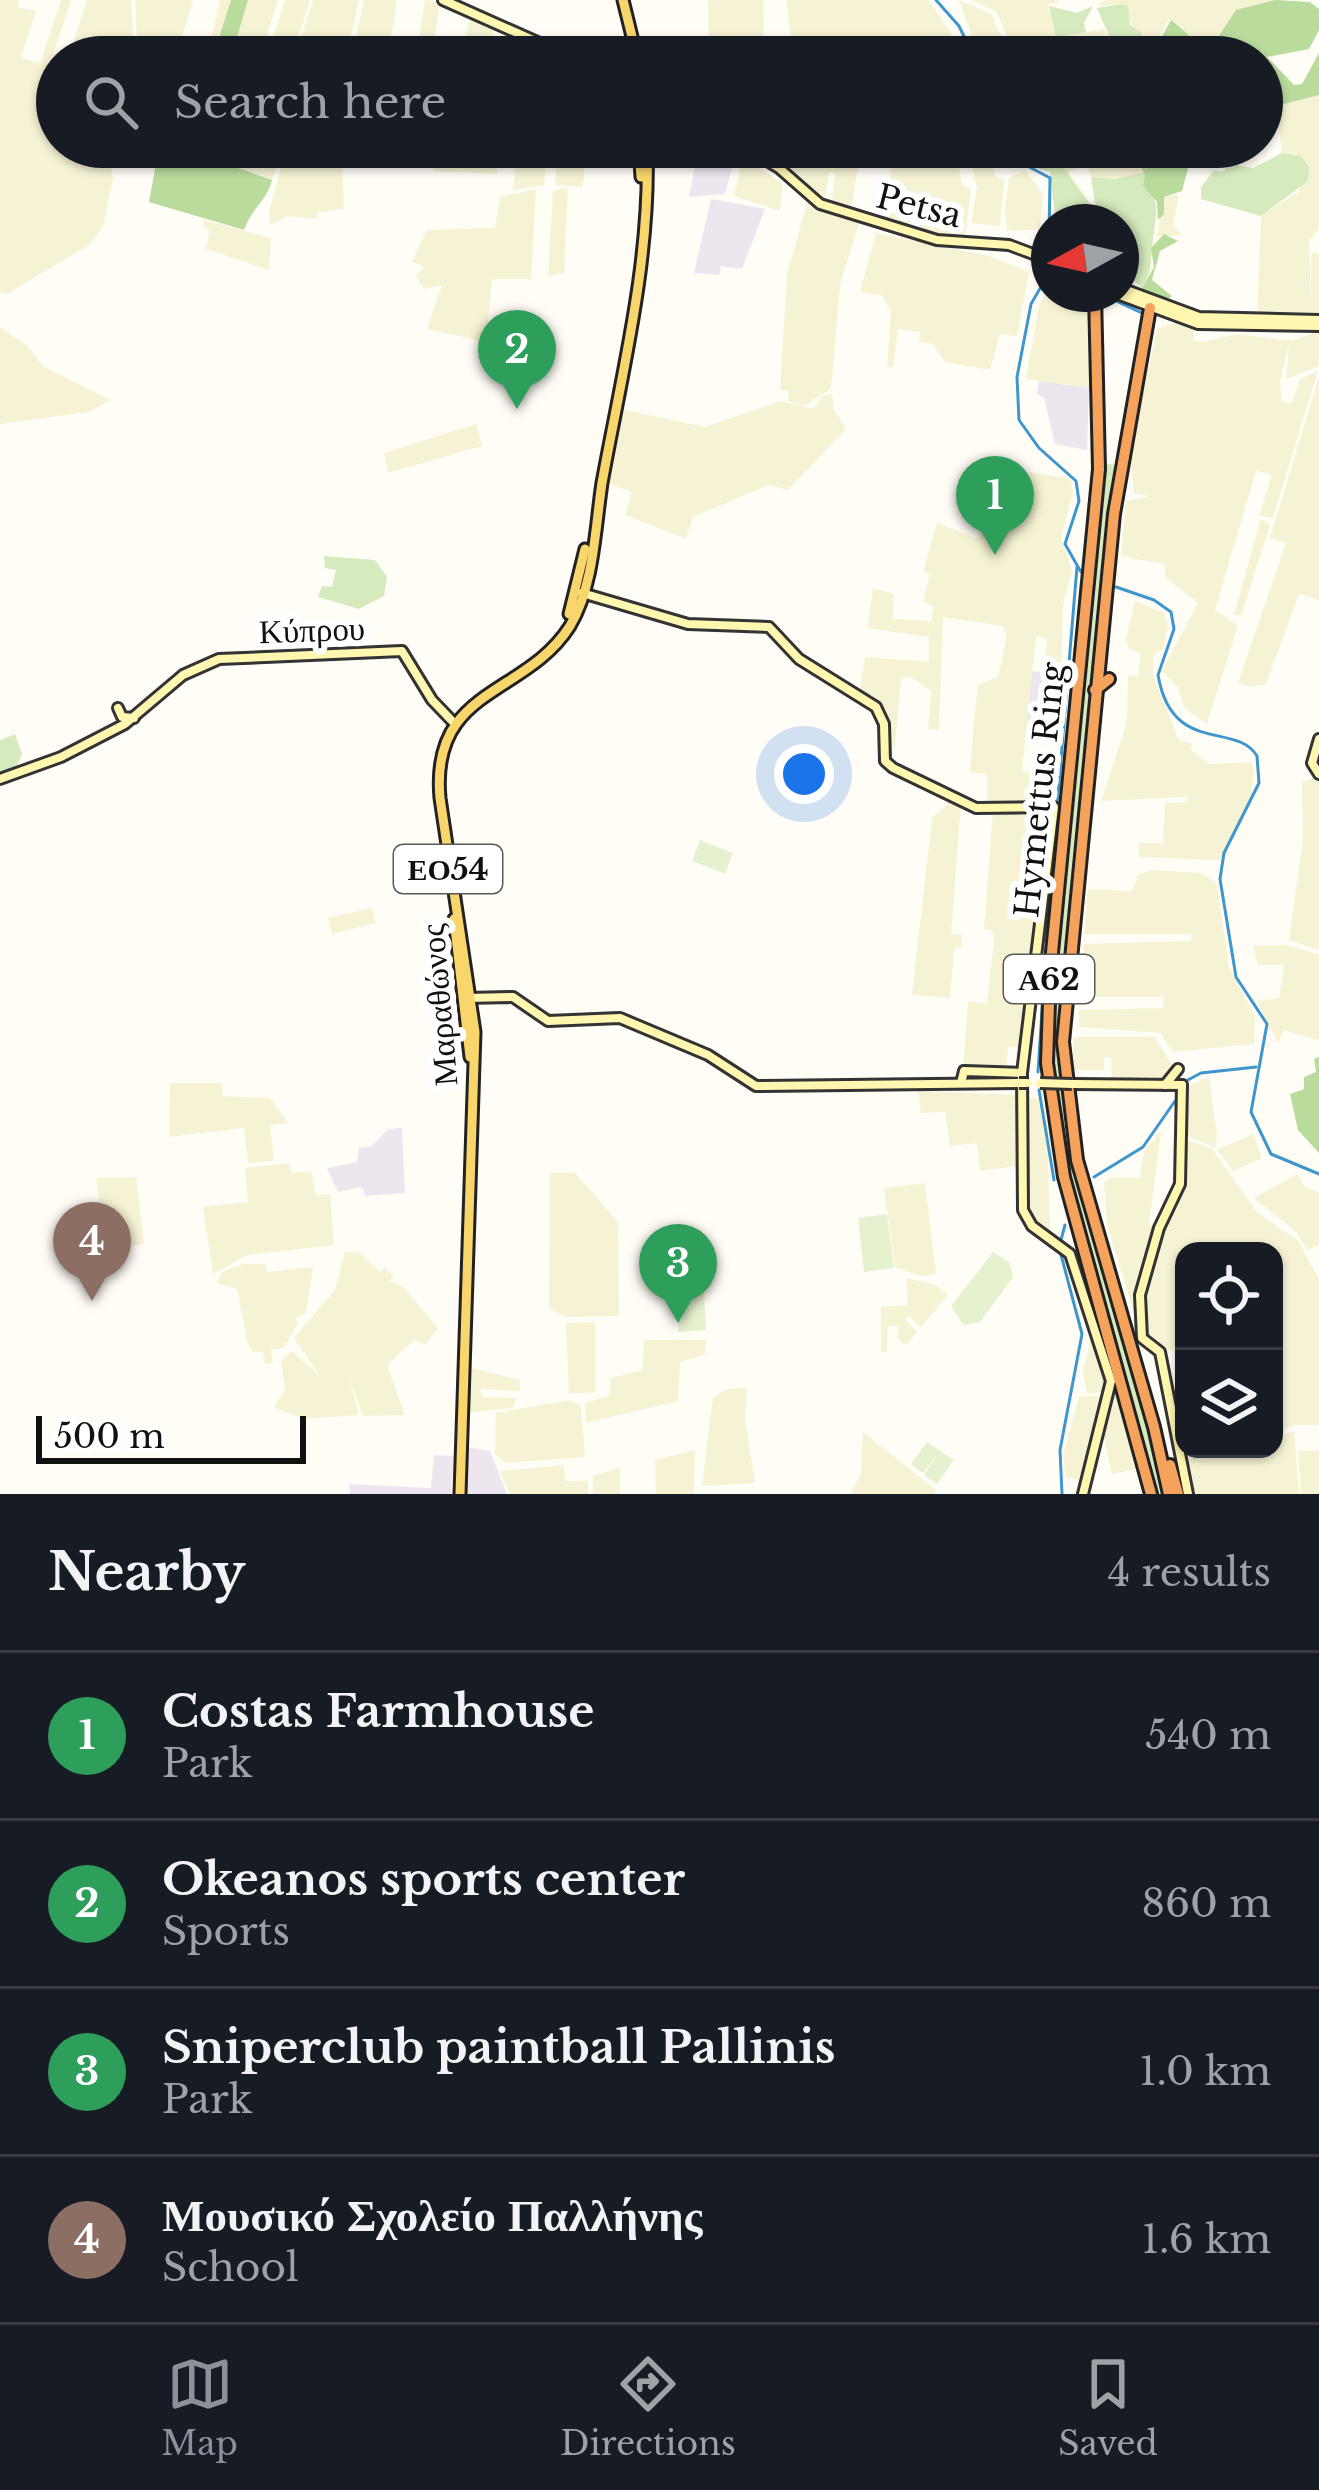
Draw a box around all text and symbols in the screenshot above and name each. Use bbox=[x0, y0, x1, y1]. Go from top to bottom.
search box bbox=[36, 36, 1283, 168]
icon: search bbox=[78, 69, 144, 135]
text: Search here bbox=[174, 74, 446, 130]
street label: Petsa bbox=[872, 176, 967, 237]
north arrow bbox=[1031, 204, 1139, 312]
pin: 2 bbox=[478, 310, 556, 409]
pin: 1 bbox=[956, 456, 1034, 555]
street label: Κύπρου bbox=[258, 608, 366, 652]
street label: Hymettus Ring bbox=[1006, 659, 1074, 920]
your location bbox=[774, 744, 834, 804]
road number: ΕΟ54 bbox=[394, 845, 502, 893]
street label: Μαραθώνος bbox=[412, 922, 466, 1088]
road number: Α62 bbox=[1004, 955, 1094, 1003]
pin: 4 bbox=[53, 1202, 131, 1301]
pin: 3 bbox=[639, 1224, 717, 1323]
map controls bbox=[1175, 1242, 1283, 1458]
button: locate bbox=[1175, 1242, 1283, 1350]
button: layers bbox=[1175, 1350, 1283, 1458]
scale bar bbox=[36, 1410, 306, 1463]
text: 500 m bbox=[54, 1416, 165, 1457]
text: Nearby bbox=[48, 1541, 245, 1604]
text: 4 results bbox=[1108, 1548, 1271, 1597]
text: Costas Farmhouse bbox=[162, 1683, 595, 1739]
text: 1 bbox=[78, 1711, 96, 1760]
text: 540 m bbox=[1145, 1711, 1271, 1760]
text: Park bbox=[162, 1739, 253, 1788]
text: Okeanos sports center bbox=[162, 1851, 685, 1907]
text: 2 bbox=[74, 1879, 100, 1928]
text: 860 m bbox=[1141, 1879, 1271, 1928]
text: Sports bbox=[162, 1907, 290, 1956]
text: Sniperclub paintball Pallinis bbox=[162, 2019, 835, 2075]
text: 3 bbox=[75, 2047, 99, 2096]
text: 1.0 km bbox=[1139, 2047, 1271, 2096]
text: Park bbox=[162, 2075, 253, 2124]
text: Μουσικό Σχολείο Παλλήνης bbox=[162, 2187, 703, 2243]
text: 4 bbox=[74, 2215, 100, 2264]
text: 1.6 km bbox=[1142, 2215, 1271, 2264]
text: School bbox=[162, 2243, 299, 2292]
tab: Map bbox=[161, 2351, 238, 2464]
tab: Directions bbox=[560, 2351, 736, 2464]
tab: Saved bbox=[1058, 2351, 1158, 2464]

